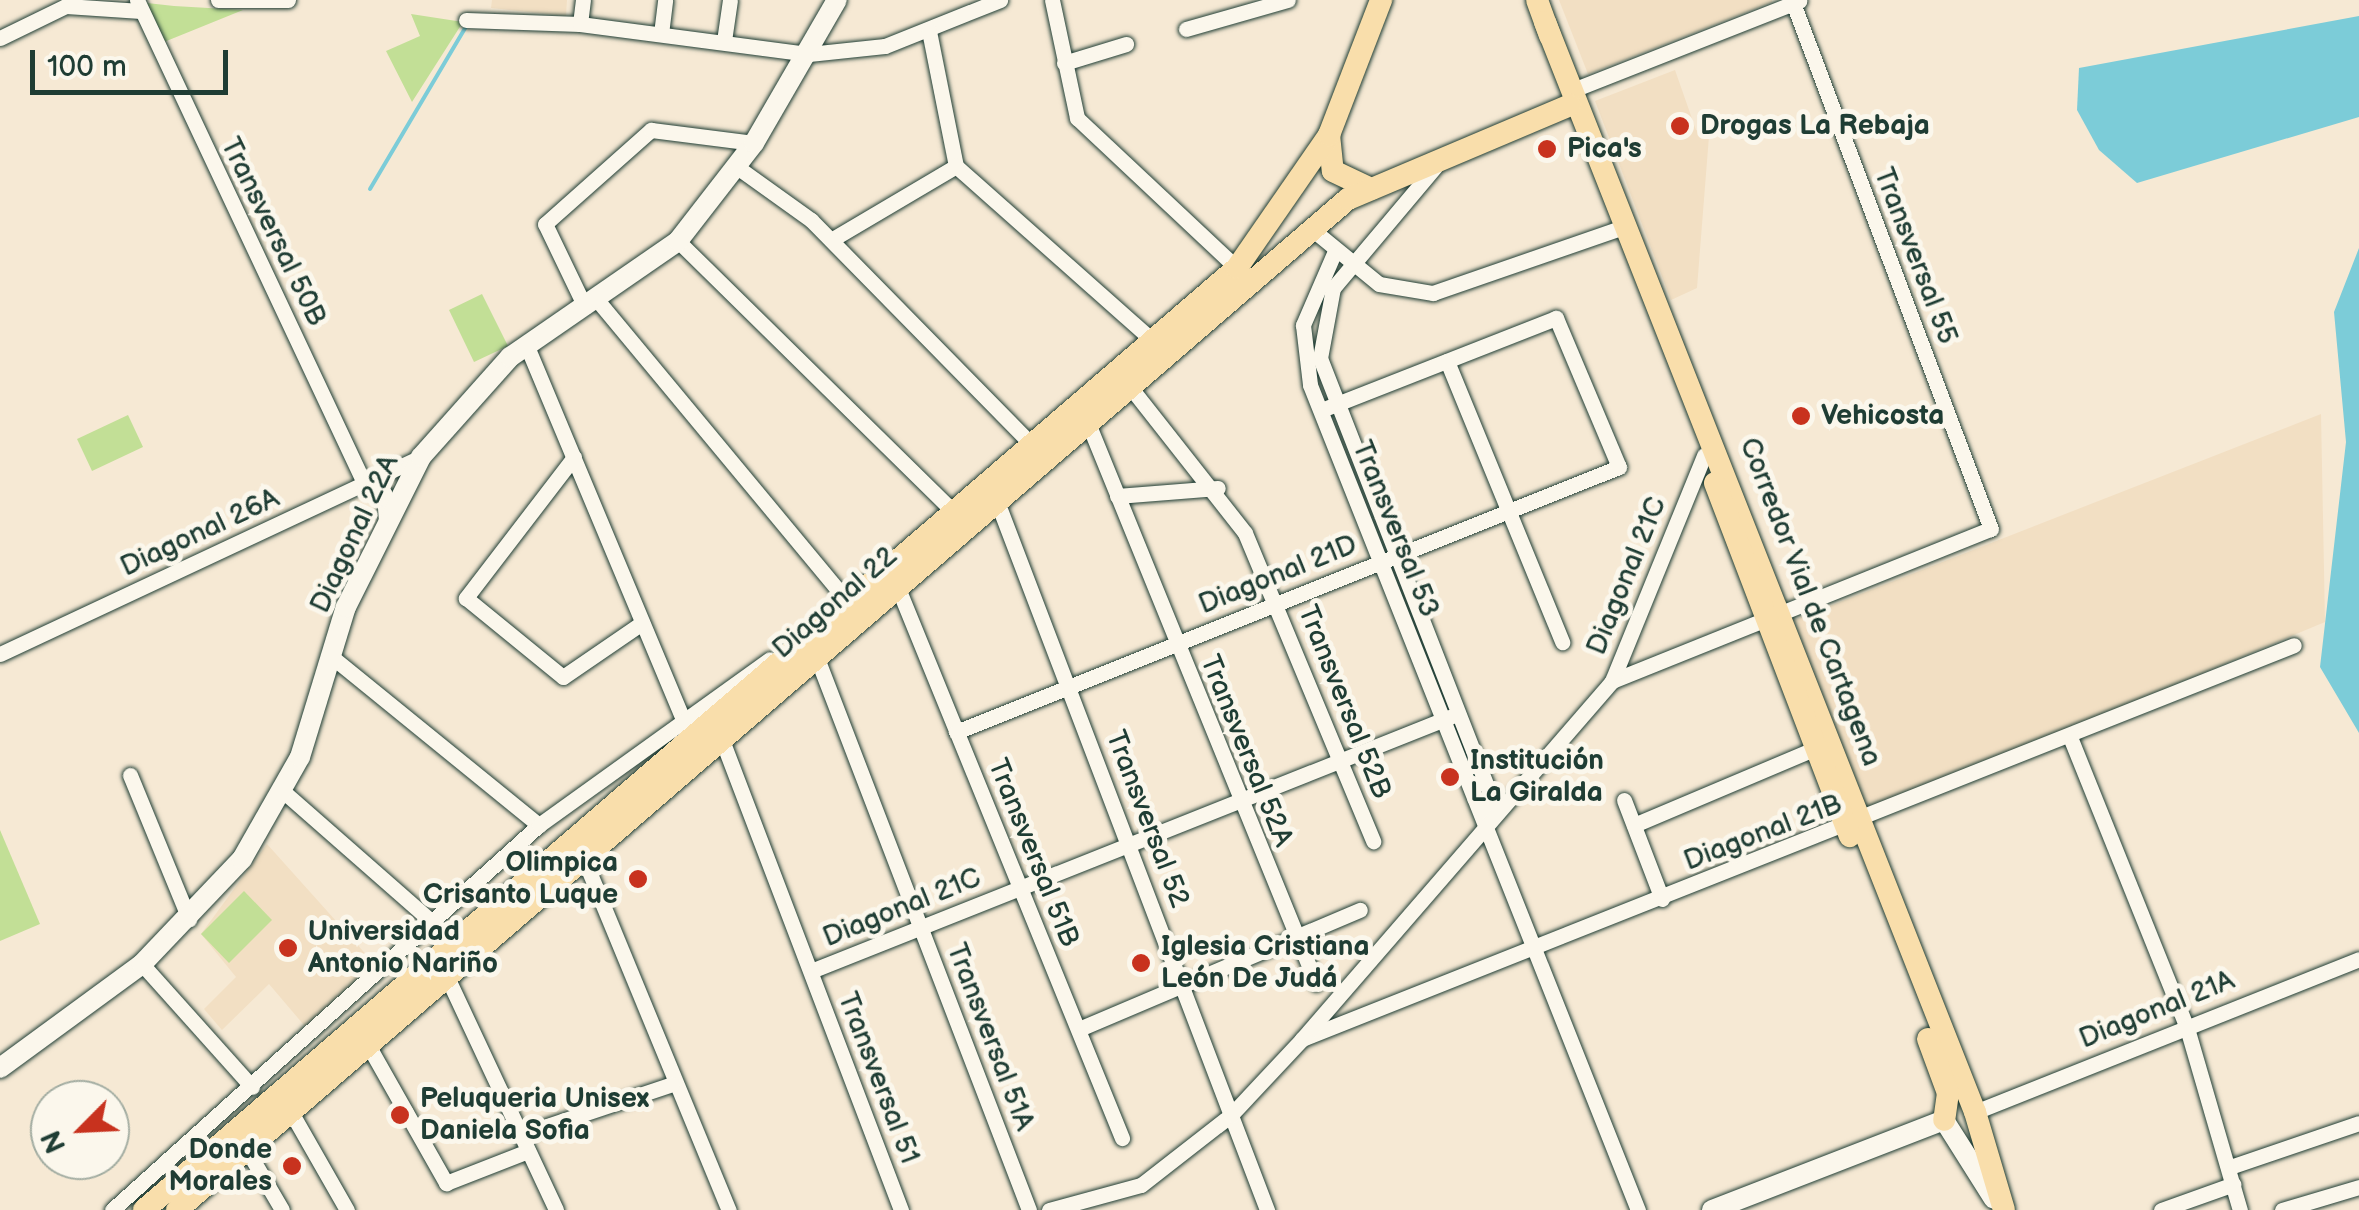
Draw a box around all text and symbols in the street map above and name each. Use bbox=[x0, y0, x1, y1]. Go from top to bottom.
scale bar bbox=[35, 30, 232, 92]
text: 100 m bbox=[47, 49, 127, 85]
place label: Drogas La Rebaja bbox=[1700, 109, 1930, 143]
marker: Drogas La Rebaja bbox=[1669, 115, 1691, 137]
street label: Transversal 50B bbox=[213, 132, 333, 332]
place label: Pica's bbox=[1567, 132, 1642, 166]
marker: Pica's bbox=[1536, 138, 1558, 160]
street label: Transversal 55 bbox=[1866, 163, 1964, 349]
place label: Vehicosta bbox=[1821, 399, 1944, 433]
marker: Vehicosta bbox=[1790, 405, 1812, 427]
street label: Corredor Vial de Cartagena bbox=[1732, 433, 1888, 771]
street label: Transversal 53 bbox=[1344, 436, 1446, 622]
street label: Diagonal 22A bbox=[304, 450, 406, 618]
street label: Diagonal 26A bbox=[115, 482, 285, 584]
street label: Diagonal 21C bbox=[1580, 492, 1674, 660]
street label: Diagonal 21D bbox=[1194, 528, 1362, 622]
street label: Diagonal 22 bbox=[766, 540, 904, 666]
street label: Transversal 52B bbox=[1290, 600, 1398, 804]
street label: Transversal 52A bbox=[1192, 650, 1300, 852]
street label: Transversal 52 bbox=[1098, 726, 1196, 912]
place label: Institución La Giralda bbox=[1470, 744, 1604, 810]
street label: Transversal 51B bbox=[980, 754, 1086, 952]
marker: Institución La Giralda bbox=[1439, 766, 1461, 788]
street label: Diagonal 21B bbox=[1679, 787, 1847, 879]
place label: Olimpica Crisanto Luque bbox=[423, 846, 618, 912]
street label: Diagonal 21C bbox=[818, 861, 986, 955]
marker: Olimpica Crisanto Luque bbox=[627, 868, 649, 890]
place label: Universidad Antonio Nariño bbox=[308, 915, 498, 981]
place label: Iglesia Cristiana León De Judá bbox=[1161, 930, 1369, 996]
marker: Universidad Antonio Nariño bbox=[277, 937, 299, 959]
street label: Transversal 51A bbox=[939, 939, 1041, 1135]
marker: Iglesia Cristiana León De Judá bbox=[1130, 952, 1152, 974]
street label: Diagonal 21A bbox=[2074, 964, 2240, 1056]
street label: Transversal 51 bbox=[830, 988, 926, 1168]
north arrow bbox=[30, 1080, 130, 1180]
place label: Peluqueria Unisex Daniela Sofia bbox=[420, 1082, 649, 1148]
marker: Peluqueria Unisex Daniela Sofia bbox=[389, 1104, 411, 1126]
text: N bbox=[35, 1125, 73, 1158]
place label: Donde Morales bbox=[168, 1133, 272, 1199]
marker: Donde Morales bbox=[281, 1155, 303, 1177]

